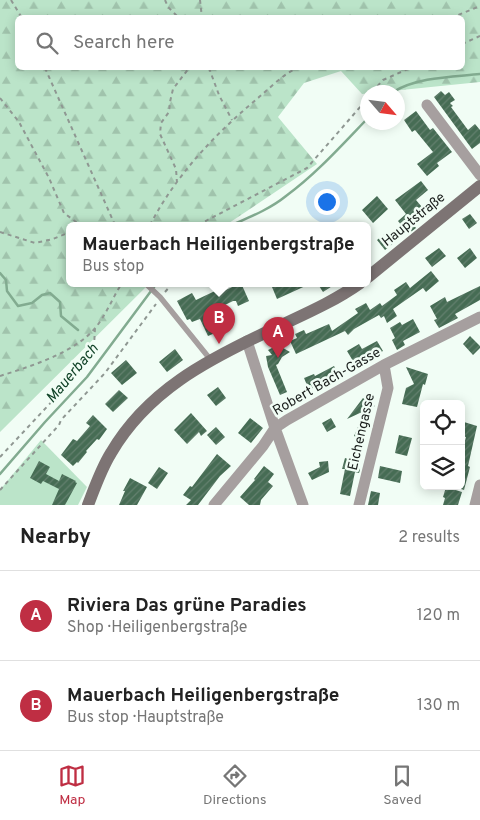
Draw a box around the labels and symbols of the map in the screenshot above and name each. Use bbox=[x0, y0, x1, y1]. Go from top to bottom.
north arrow bbox=[360, 85, 405, 130]
your location bbox=[314, 189, 340, 215]
street label: Hauptstraße bbox=[379, 189, 449, 251]
pin: B bbox=[203, 303, 235, 344]
pin: A bbox=[262, 317, 294, 358]
water label: Mauerbach bbox=[43, 340, 103, 408]
street label: Robert Bach-Gasse bbox=[270, 344, 384, 420]
street label: Eichengasse bbox=[345, 392, 379, 472]

